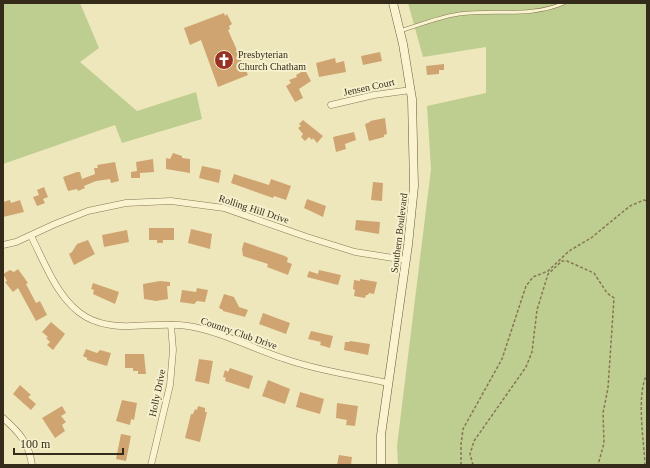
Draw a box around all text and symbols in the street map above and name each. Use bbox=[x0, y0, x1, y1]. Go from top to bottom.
church icon: Presbyterian Church Chatham bbox=[213, 49, 235, 71]
place label: Presbyterian Church Chatham bbox=[238, 49, 306, 72]
street label: Jensen Court bbox=[342, 76, 396, 98]
street label: Rolling Hill Drive bbox=[217, 192, 291, 226]
street label: Southern Boulevard bbox=[389, 192, 409, 274]
street label: Country Club Drive bbox=[199, 315, 279, 351]
street label: Holly Drive bbox=[147, 368, 167, 418]
scale bar bbox=[14, 430, 123, 456]
text: 100 m bbox=[20, 437, 51, 451]

